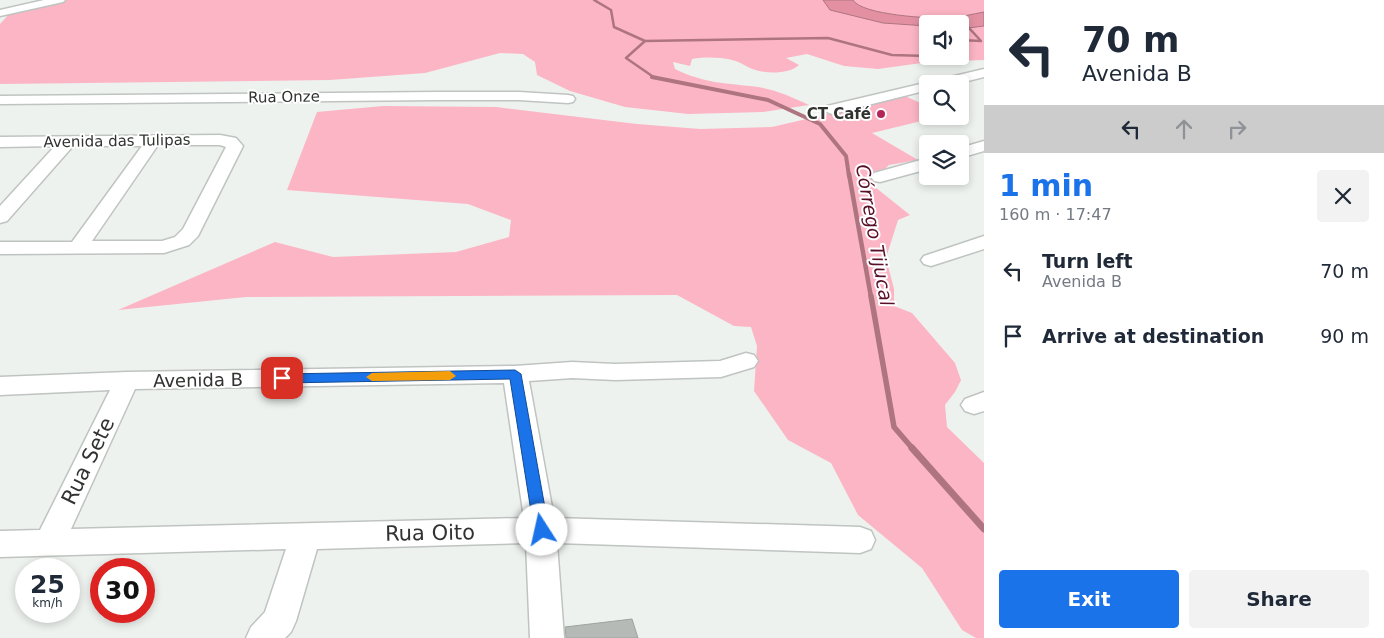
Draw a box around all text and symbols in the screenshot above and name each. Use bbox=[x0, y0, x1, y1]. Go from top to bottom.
map controls bbox=[919, 15, 969, 185]
button: sound bbox=[919, 15, 969, 65]
icon: left bbox=[999, 20, 1064, 85]
text: 70 m bbox=[1082, 20, 1179, 60]
text: Avenida B bbox=[1082, 61, 1192, 86]
button: search bbox=[919, 75, 969, 125]
street label: Rua Onze bbox=[248, 87, 320, 107]
place label: CT Café bbox=[807, 105, 871, 123]
marker: CT Café bbox=[875, 108, 887, 120]
icon: left bbox=[1117, 115, 1145, 143]
icon: ahead bbox=[1170, 115, 1198, 143]
icon: right bbox=[1223, 115, 1251, 143]
street label: Avenida das Tulipas bbox=[43, 131, 191, 151]
button: layers bbox=[919, 135, 969, 185]
water label: Córrego Tijucal bbox=[852, 162, 898, 308]
text: 1 min bbox=[999, 168, 1093, 203]
button: close bbox=[1317, 170, 1369, 222]
text: 160 m · 17:47 bbox=[999, 205, 1112, 224]
text: Turn left bbox=[1042, 250, 1133, 272]
icon: left bbox=[999, 257, 1027, 285]
text: 70 m bbox=[1320, 260, 1369, 282]
text: Avenida B bbox=[1042, 272, 1122, 291]
icon: arrive bbox=[999, 322, 1027, 350]
text: Arrive at destination bbox=[1042, 325, 1264, 347]
text: 90 m bbox=[1320, 325, 1369, 347]
pin bbox=[261, 357, 303, 399]
icon: arrive bbox=[268, 364, 296, 392]
street label: Avenida B bbox=[153, 369, 243, 391]
street label: Rua Sete bbox=[57, 414, 119, 508]
position arrow bbox=[515, 503, 567, 555]
street label: Rua Oito bbox=[385, 520, 475, 546]
speed limit sign: 30 bbox=[90, 558, 155, 623]
text: 25 bbox=[30, 570, 65, 599]
button: Exit bbox=[999, 570, 1179, 628]
button: Share bbox=[1189, 570, 1369, 628]
text: km/h bbox=[32, 596, 63, 610]

